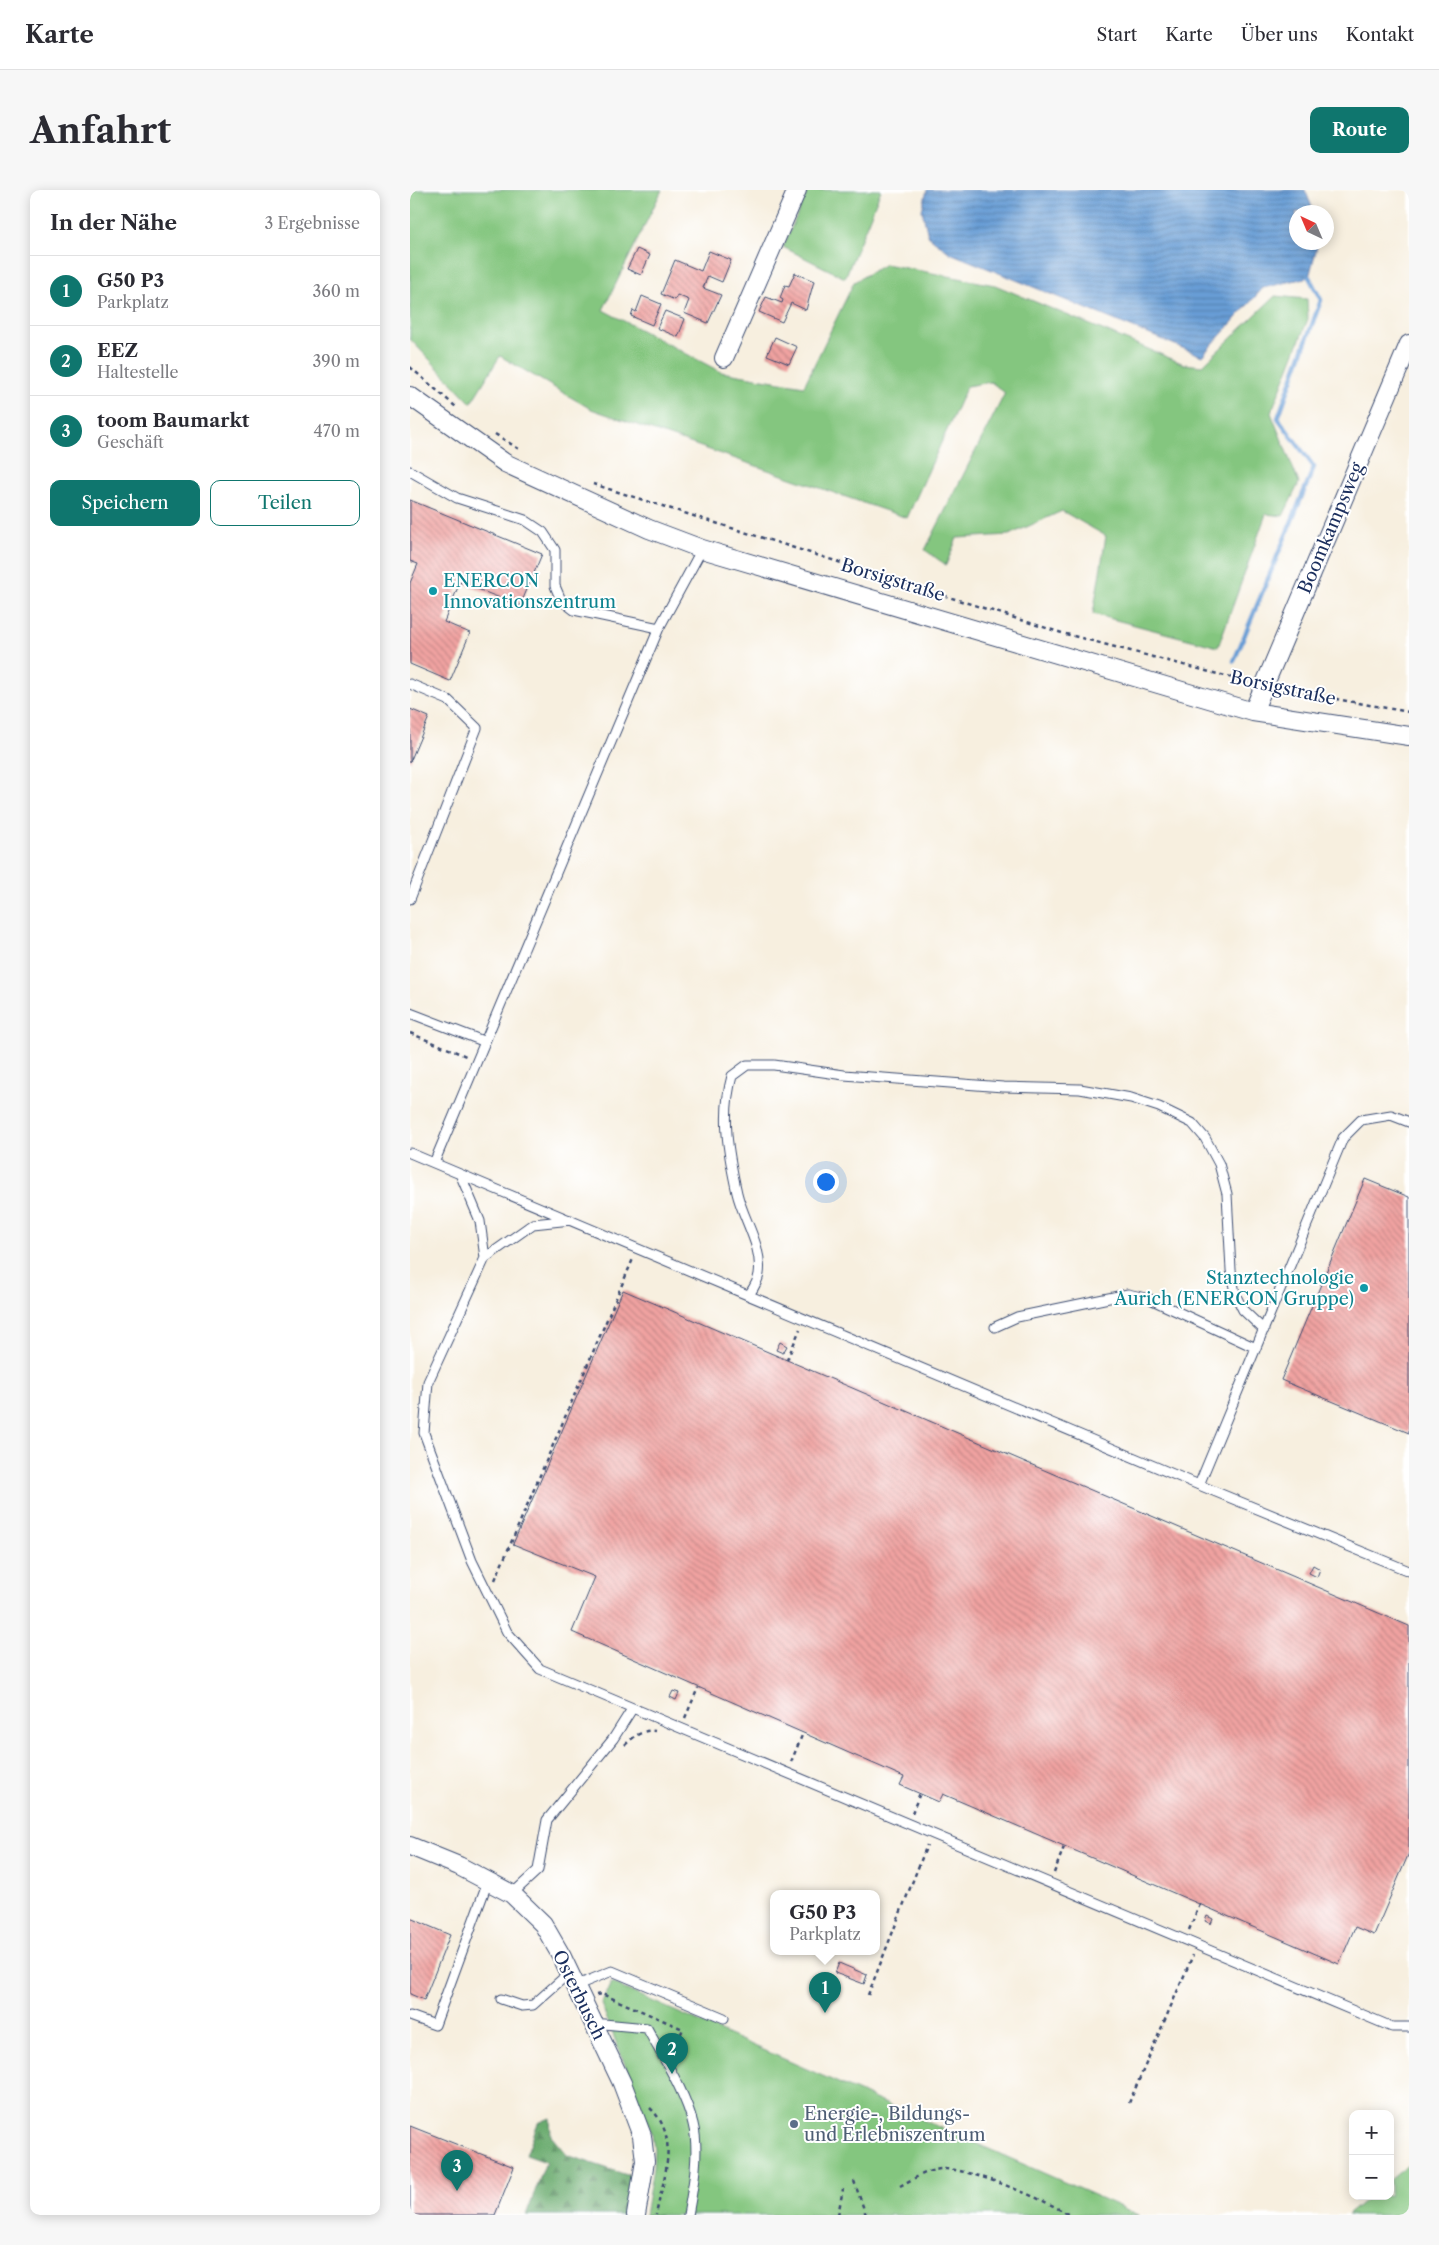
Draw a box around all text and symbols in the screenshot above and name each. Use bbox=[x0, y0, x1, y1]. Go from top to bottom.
text: Karte bbox=[25, 20, 94, 49]
text: Start bbox=[1097, 24, 1137, 46]
text: Karte bbox=[1165, 24, 1213, 46]
text: Über uns bbox=[1241, 24, 1318, 46]
text: Kontakt bbox=[1346, 24, 1414, 46]
button: Route bbox=[1310, 107, 1409, 153]
text: Anfahrt bbox=[30, 109, 171, 152]
north arrow bbox=[1289, 205, 1334, 250]
text: In der Nähe bbox=[50, 210, 177, 235]
text: 3 Ergebnisse bbox=[264, 213, 360, 233]
text: G50 P3 bbox=[97, 269, 164, 292]
text: 1 bbox=[62, 281, 70, 301]
text: 360 m bbox=[313, 281, 360, 301]
text: Parkplatz bbox=[97, 292, 169, 312]
text: EEZ bbox=[97, 339, 138, 362]
text: 2 bbox=[61, 351, 71, 371]
text: 390 m bbox=[313, 351, 360, 371]
text: Haltestelle bbox=[97, 362, 178, 382]
text: toom Baumarkt bbox=[97, 409, 249, 432]
text: 3 bbox=[61, 421, 71, 441]
text: 470 m bbox=[314, 421, 360, 441]
text: Geschäft bbox=[97, 432, 164, 452]
street label: Boomkampsweg bbox=[1293, 459, 1369, 597]
button: Speichern bbox=[50, 480, 200, 526]
button: Teilen bbox=[210, 480, 360, 526]
street label: Borsigstraße bbox=[838, 554, 948, 606]
place label: ENERCON Innovationszentrum bbox=[443, 570, 616, 613]
marker: ENERCON Innovationszentrum bbox=[427, 585, 439, 597]
street label: Borsigstraße bbox=[1228, 666, 1338, 710]
your location bbox=[813, 1169, 839, 1195]
place label: Stanztechnologie Aurich (ENERCON Gruppe) bbox=[1113, 1267, 1354, 1310]
marker: Stanztechnologie Aurich (ENERCON Gruppe) bbox=[1358, 1282, 1370, 1294]
popup bbox=[770, 1890, 880, 1955]
text: G50 P3 bbox=[789, 1901, 856, 1924]
text: Parkplatz bbox=[789, 1924, 861, 1944]
street label: Osterbusch bbox=[548, 1946, 610, 2044]
pin: 1 bbox=[809, 1972, 841, 2013]
pin: 2 bbox=[656, 2033, 688, 2074]
place label: Energie-, Bildungs- und Erlebniszentrum bbox=[804, 2103, 986, 2146]
map controls bbox=[1349, 2110, 1394, 2200]
button: + bbox=[1349, 2110, 1394, 2155]
marker: Energie-, Bildungs- und Erlebniszentrum bbox=[788, 2118, 800, 2130]
pin: 3 bbox=[441, 2150, 473, 2191]
button: − bbox=[1349, 2155, 1394, 2200]

